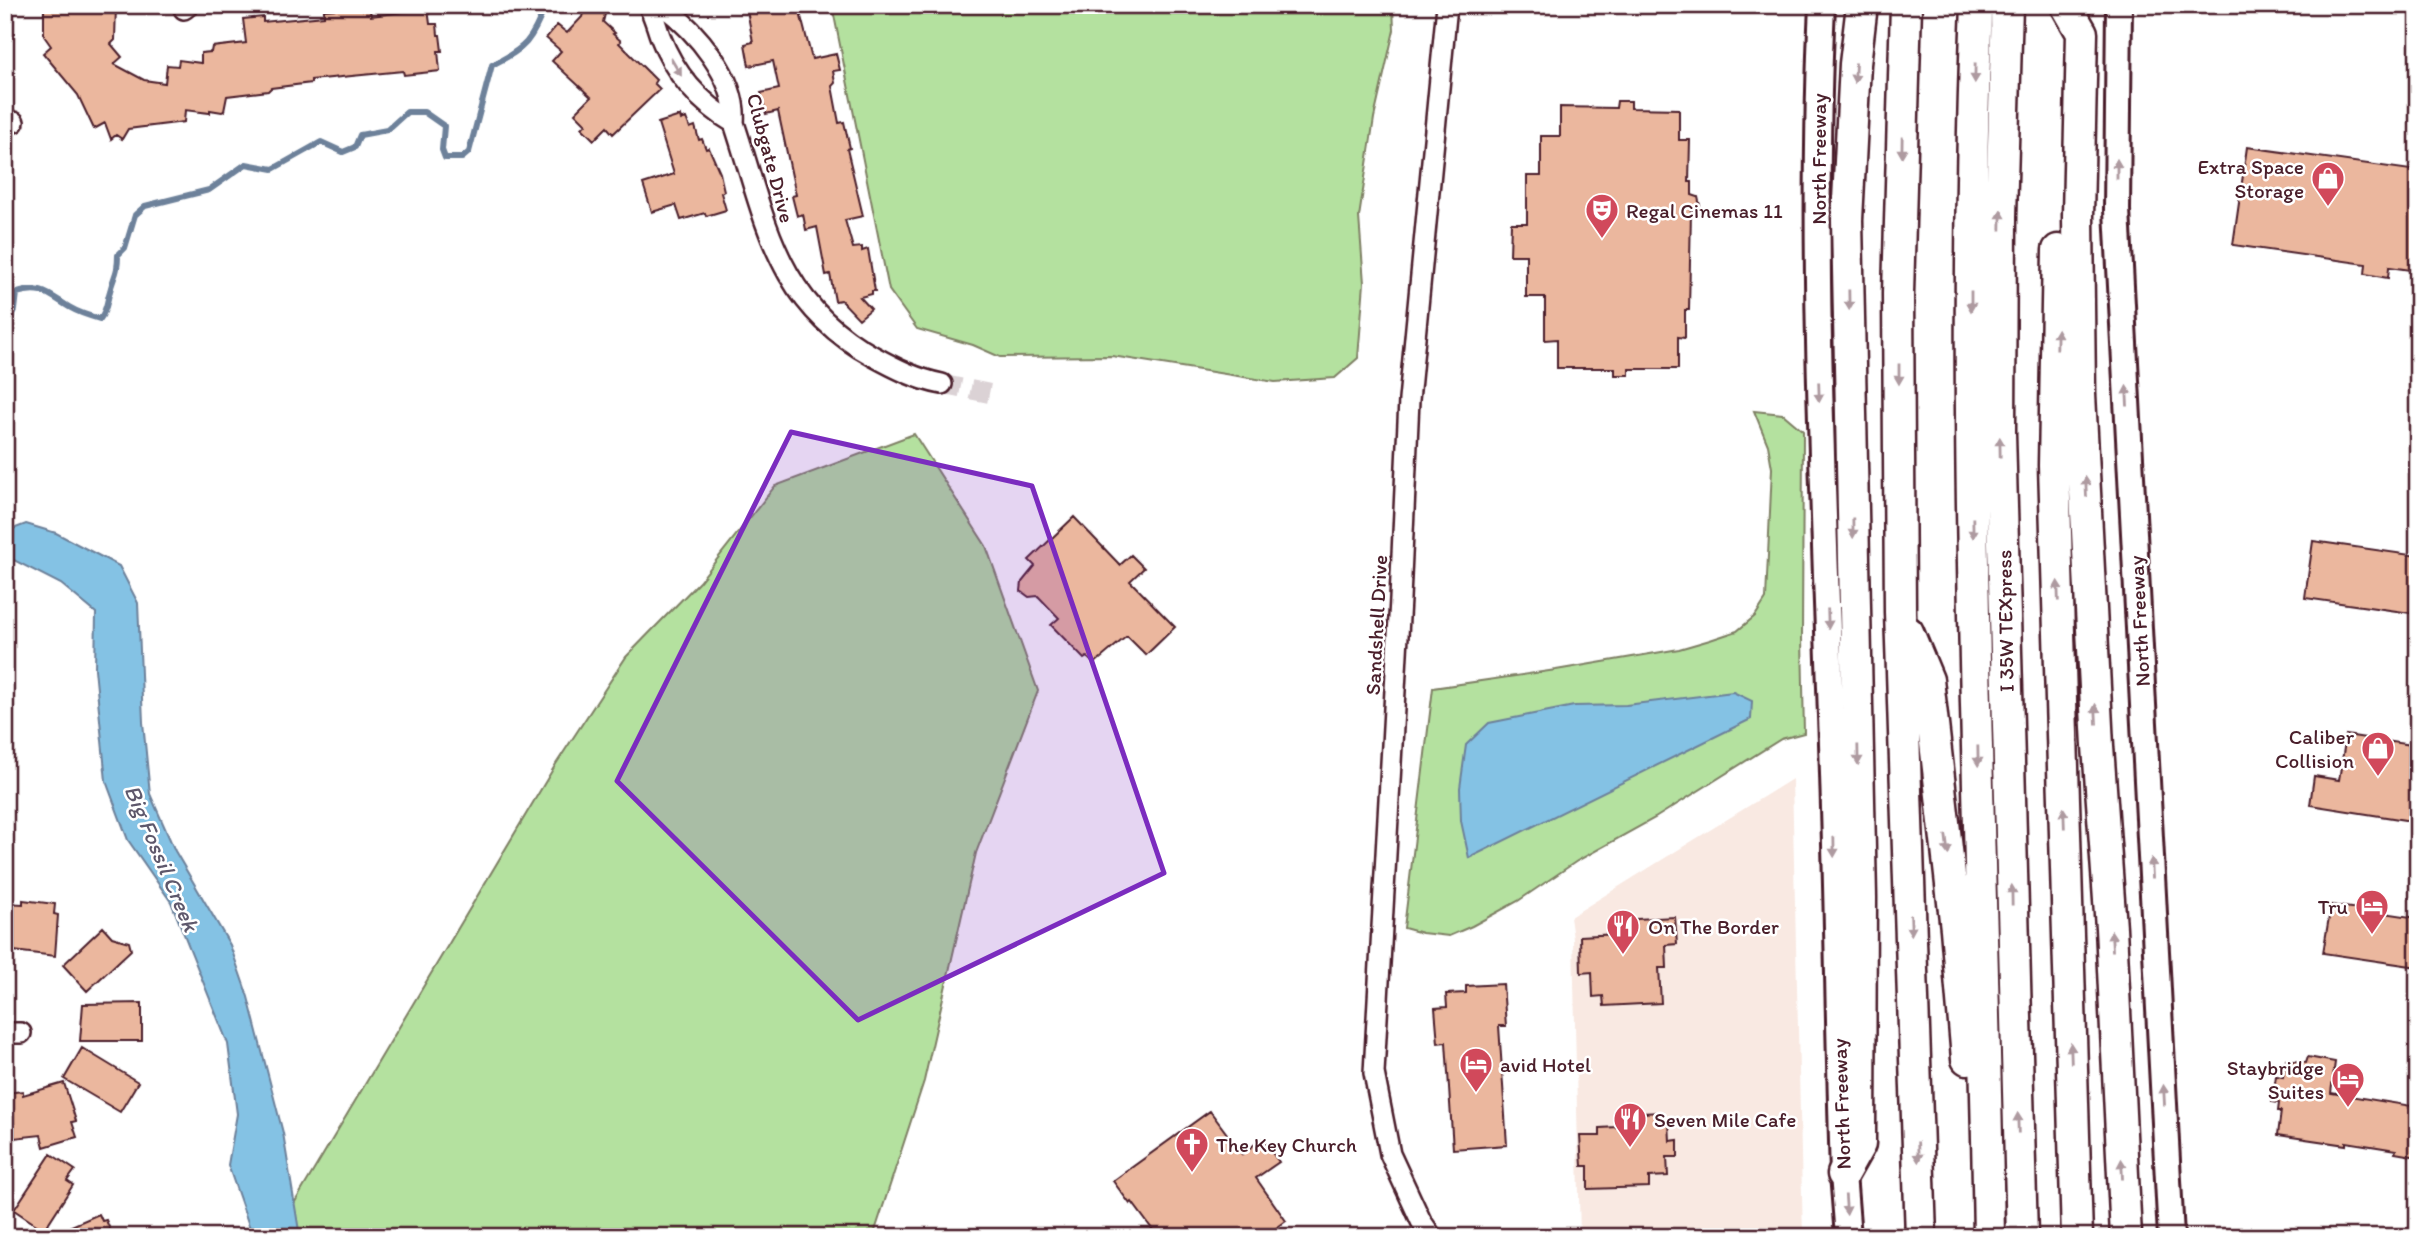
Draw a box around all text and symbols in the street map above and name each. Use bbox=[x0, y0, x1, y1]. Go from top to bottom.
one-way arrow bbox=[670, 58, 682, 77]
one-way arrow bbox=[1849, 62, 1860, 84]
one-way arrow bbox=[1969, 63, 1981, 85]
street label: Clubgate Drive bbox=[742, 91, 800, 225]
street label: North Freeway bbox=[1806, 93, 1831, 225]
one-way arrow bbox=[1896, 136, 1908, 158]
place label: Extra Space Storage bbox=[2198, 154, 2304, 203]
one-way arrow bbox=[2111, 158, 2123, 180]
shop icon: Extra Space Storage bbox=[2309, 159, 2347, 208]
theatre icon: Regal Cinemas 11 bbox=[1583, 191, 1621, 240]
place label: Regal Cinemas 11 bbox=[1626, 198, 1783, 223]
one-way arrow bbox=[1995, 209, 2007, 231]
one-way arrow bbox=[1843, 290, 1854, 312]
one-way arrow bbox=[1965, 290, 1977, 312]
one-way arrow bbox=[2051, 328, 2063, 350]
one-way arrow bbox=[1893, 364, 1905, 386]
one-way arrow bbox=[1814, 381, 1825, 403]
one-way arrow bbox=[2121, 385, 2132, 407]
one-way arrow bbox=[1995, 436, 2006, 458]
one-way arrow bbox=[2080, 476, 2091, 498]
one-way arrow bbox=[1847, 517, 1859, 539]
one-way arrow bbox=[1967, 518, 1978, 540]
street label: I 35W TEXpress bbox=[1991, 550, 2019, 692]
street label: Sandshell Drive bbox=[1360, 554, 1392, 696]
street label: North Freeway bbox=[2123, 555, 2155, 687]
one-way arrow bbox=[2052, 580, 2063, 602]
one-way arrow bbox=[1822, 608, 1833, 630]
one-way arrow bbox=[2091, 703, 2102, 725]
place label: Caliber Collision bbox=[2275, 724, 2355, 773]
shop icon: Caliber Collision bbox=[2359, 729, 2397, 778]
one-way arrow bbox=[1852, 745, 1864, 767]
one-way arrow bbox=[1973, 745, 1984, 767]
water label: Big Fossil Creek bbox=[119, 780, 206, 937]
one-way arrow bbox=[2058, 807, 2069, 829]
one-way arrow bbox=[1941, 834, 1952, 856]
one-way arrow bbox=[1828, 836, 1840, 858]
one-way arrow bbox=[2146, 857, 2157, 879]
one-way arrow bbox=[2006, 884, 2017, 906]
hotel icon: Tru bbox=[2353, 887, 2391, 936]
place label: Tru bbox=[2318, 894, 2348, 919]
restaurant icon: On The Border bbox=[1604, 907, 1642, 956]
place label: On The Border bbox=[1648, 914, 1779, 939]
one-way arrow bbox=[1905, 914, 1916, 936]
one-way arrow bbox=[2106, 930, 2117, 952]
street label: North Freeway bbox=[1826, 1038, 1856, 1170]
one-way arrow bbox=[2065, 1041, 2076, 1063]
hotel icon: avid Hotel bbox=[1457, 1045, 1495, 1094]
place label: avid Hotel bbox=[1500, 1052, 1591, 1077]
place label: Staybridge Suites bbox=[2227, 1055, 2324, 1104]
hotel icon: Staybridge Suites bbox=[2329, 1060, 2367, 1109]
one-way arrow bbox=[2158, 1084, 2169, 1106]
restaurant icon: Seven Mile Cafe bbox=[1611, 1100, 1649, 1149]
place label: Seven Mile Cafe bbox=[1654, 1107, 1796, 1132]
one-way arrow bbox=[2013, 1111, 2024, 1133]
church icon: The Key Church bbox=[1173, 1125, 1211, 1174]
place label: The Key Church bbox=[1216, 1132, 1357, 1157]
one-way arrow bbox=[1913, 1142, 1924, 1164]
one-way arrow bbox=[2117, 1157, 2128, 1179]
one-way arrow bbox=[1840, 1194, 1851, 1216]

